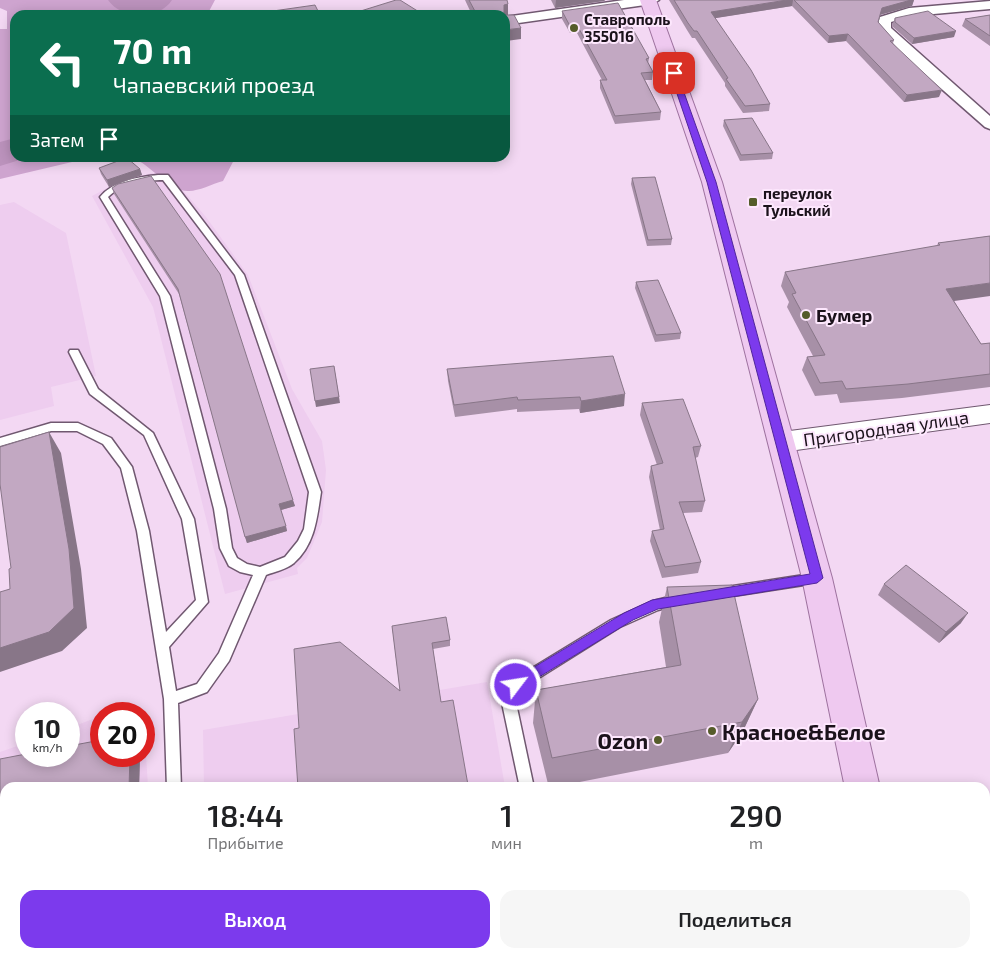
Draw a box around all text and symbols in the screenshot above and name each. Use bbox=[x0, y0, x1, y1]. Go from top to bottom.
place label: Ставрополь 355016 bbox=[584, 10, 670, 45]
marker: Ставрополь 355016 bbox=[568, 22, 580, 34]
text: 70 m bbox=[113, 29, 192, 71]
icon: left bbox=[30, 30, 95, 95]
pin bbox=[653, 52, 695, 94]
icon: arrive bbox=[660, 59, 688, 87]
text: Чапаевский проезд bbox=[113, 71, 315, 97]
icon: arrive bbox=[95, 125, 123, 153]
text: Затем bbox=[30, 128, 85, 151]
place label: переулок Тульский bbox=[763, 184, 833, 219]
marker: переулок Тульский bbox=[747, 196, 759, 208]
place label: Бумер bbox=[816, 304, 873, 326]
marker: Бумер bbox=[800, 309, 812, 321]
street label: Пригородная улица bbox=[802, 405, 970, 451]
position arrow bbox=[489, 658, 541, 710]
speed limit sign: 20 bbox=[90, 702, 155, 767]
text: 10 bbox=[34, 713, 61, 743]
place label: Красное&Белое bbox=[722, 719, 886, 744]
marker: Красное&Белое bbox=[706, 725, 718, 737]
place label: Ozon bbox=[598, 728, 648, 753]
marker: Ozon bbox=[652, 734, 664, 746]
text: km/h bbox=[33, 740, 62, 754]
text: 18:44 bbox=[207, 797, 284, 833]
text: 1 bbox=[500, 797, 513, 833]
text: 290 bbox=[729, 797, 783, 833]
text: Прибытие bbox=[208, 833, 284, 852]
text: мин bbox=[491, 833, 522, 852]
text: m bbox=[749, 833, 763, 852]
button: Выход bbox=[20, 890, 490, 948]
button: Поделиться bbox=[500, 890, 970, 948]

